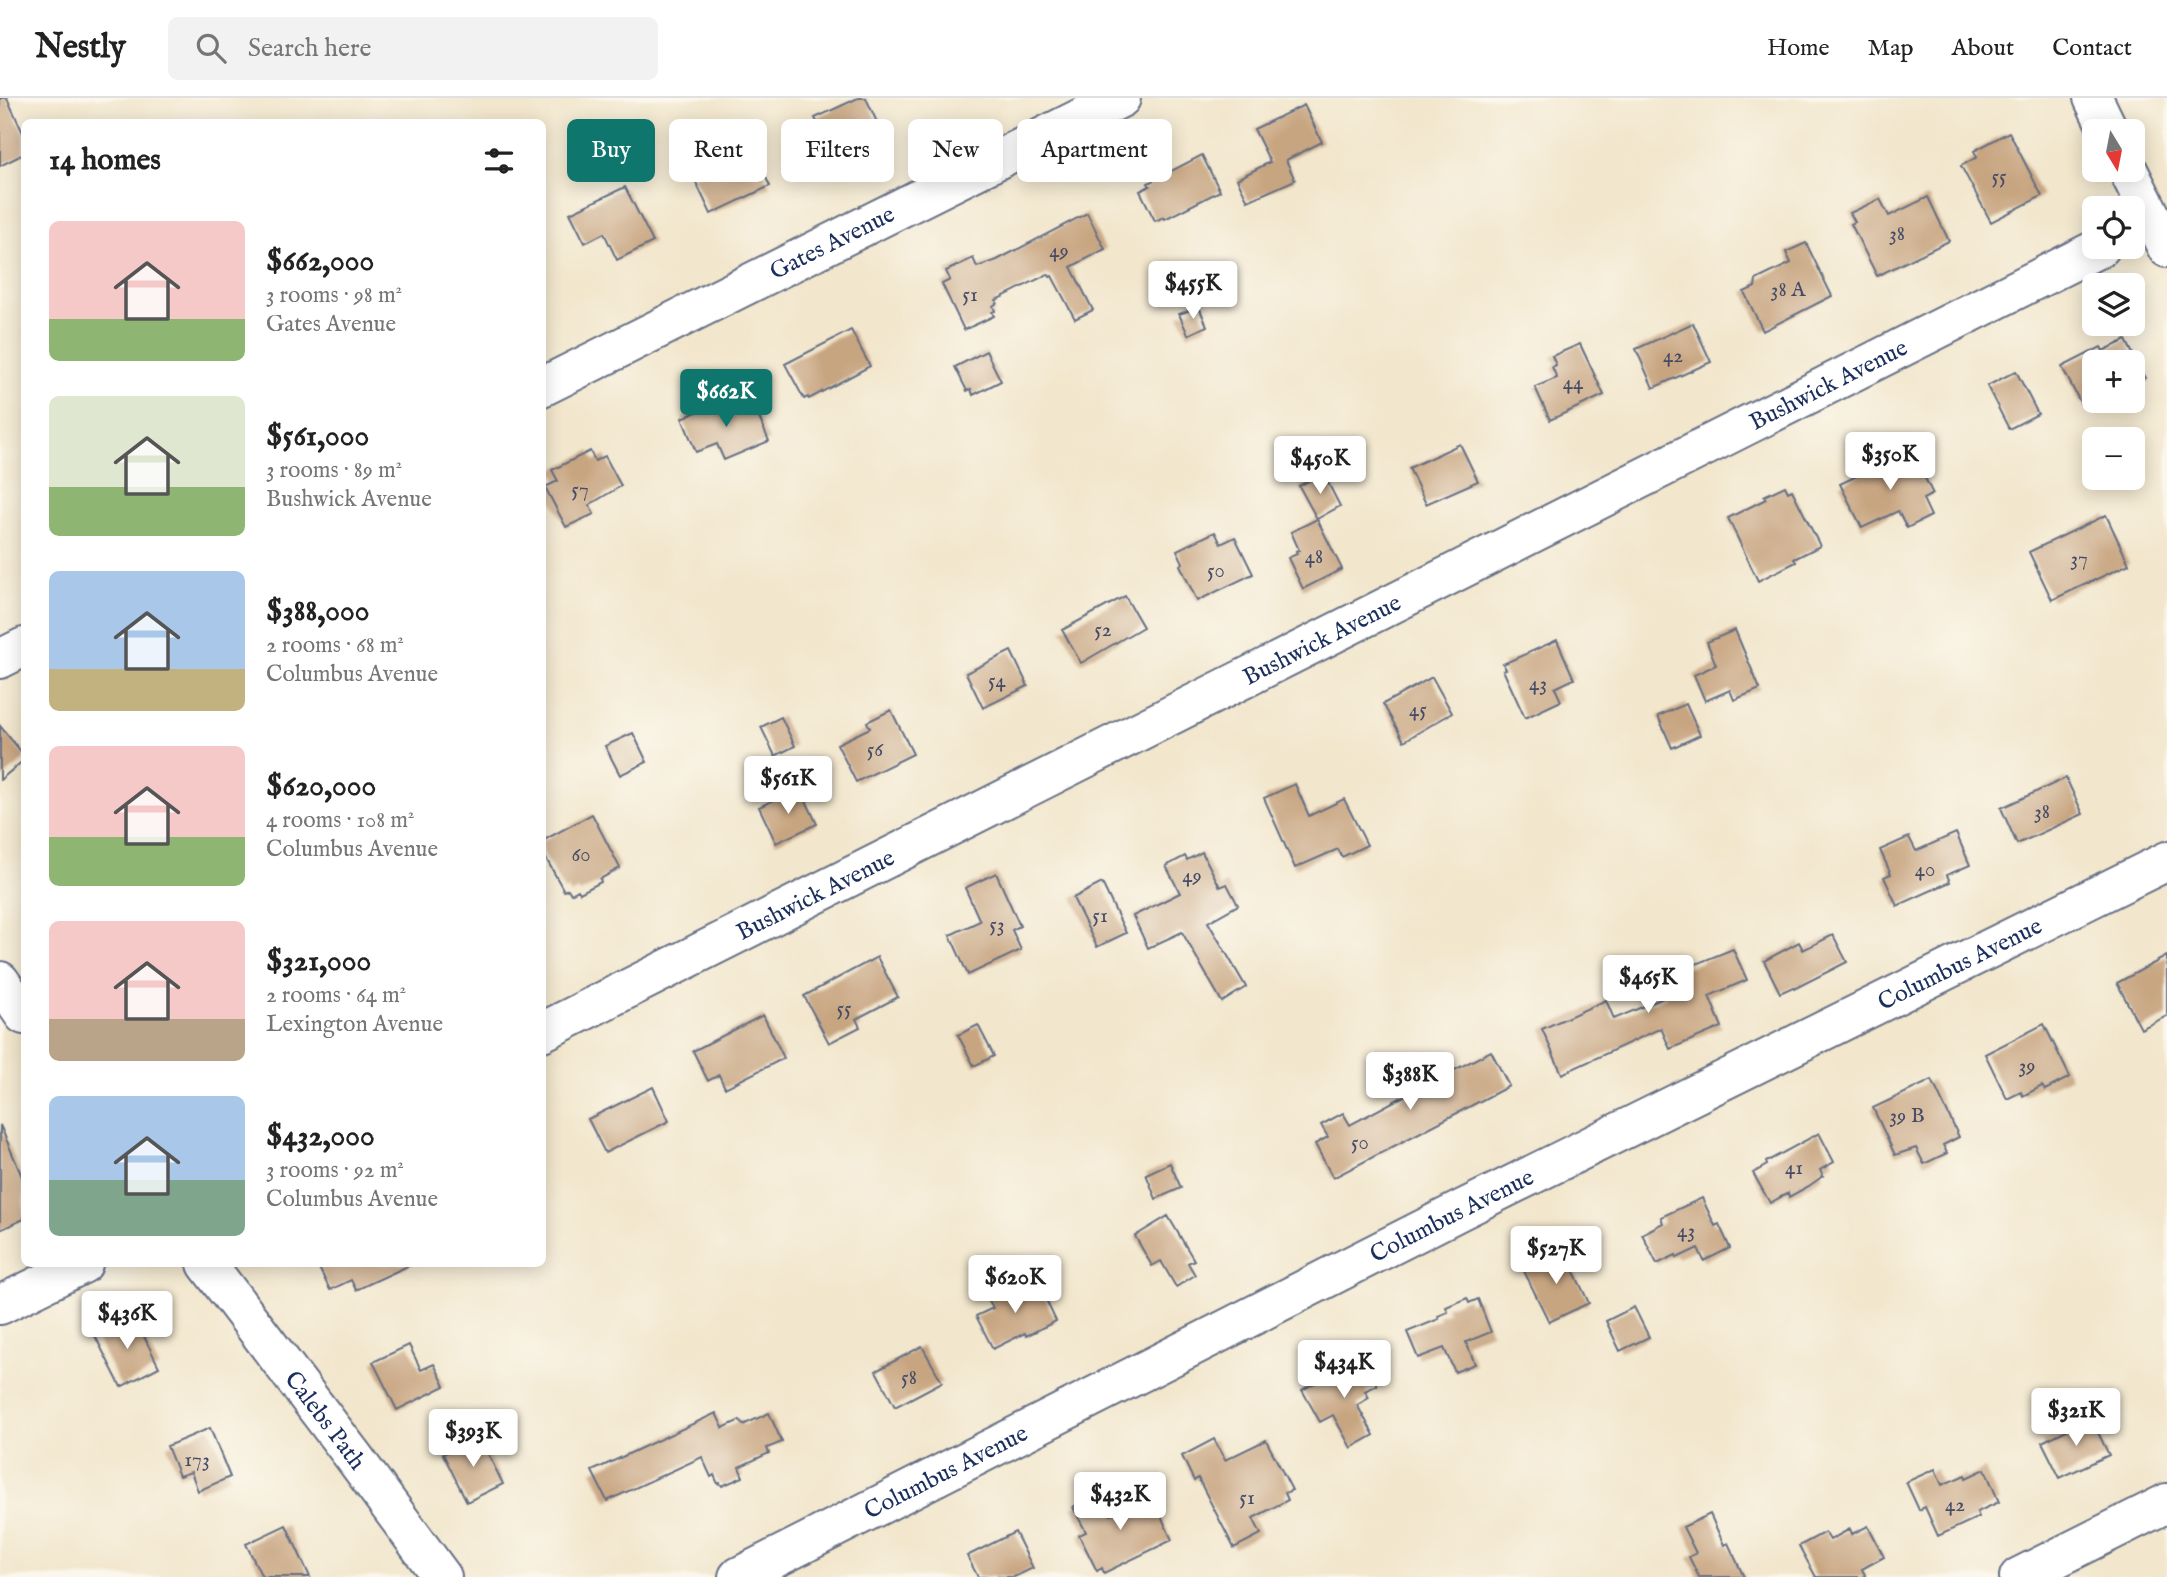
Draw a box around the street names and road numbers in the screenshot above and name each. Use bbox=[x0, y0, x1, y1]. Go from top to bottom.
street label: Gates Avenue bbox=[765, 199, 900, 288]
street label: Bushwick Avenue bbox=[1745, 333, 1913, 438]
street label: Bushwick Avenue bbox=[1238, 588, 1407, 693]
street label: Bushwick Avenue bbox=[732, 843, 900, 948]
street label: Columbus Avenue bbox=[1873, 911, 2048, 1019]
street label: Columbus Avenue bbox=[1365, 1162, 1539, 1271]
street label: Calebs Path bbox=[277, 1365, 372, 1477]
street label: Columbus Avenue bbox=[859, 1418, 1034, 1527]

